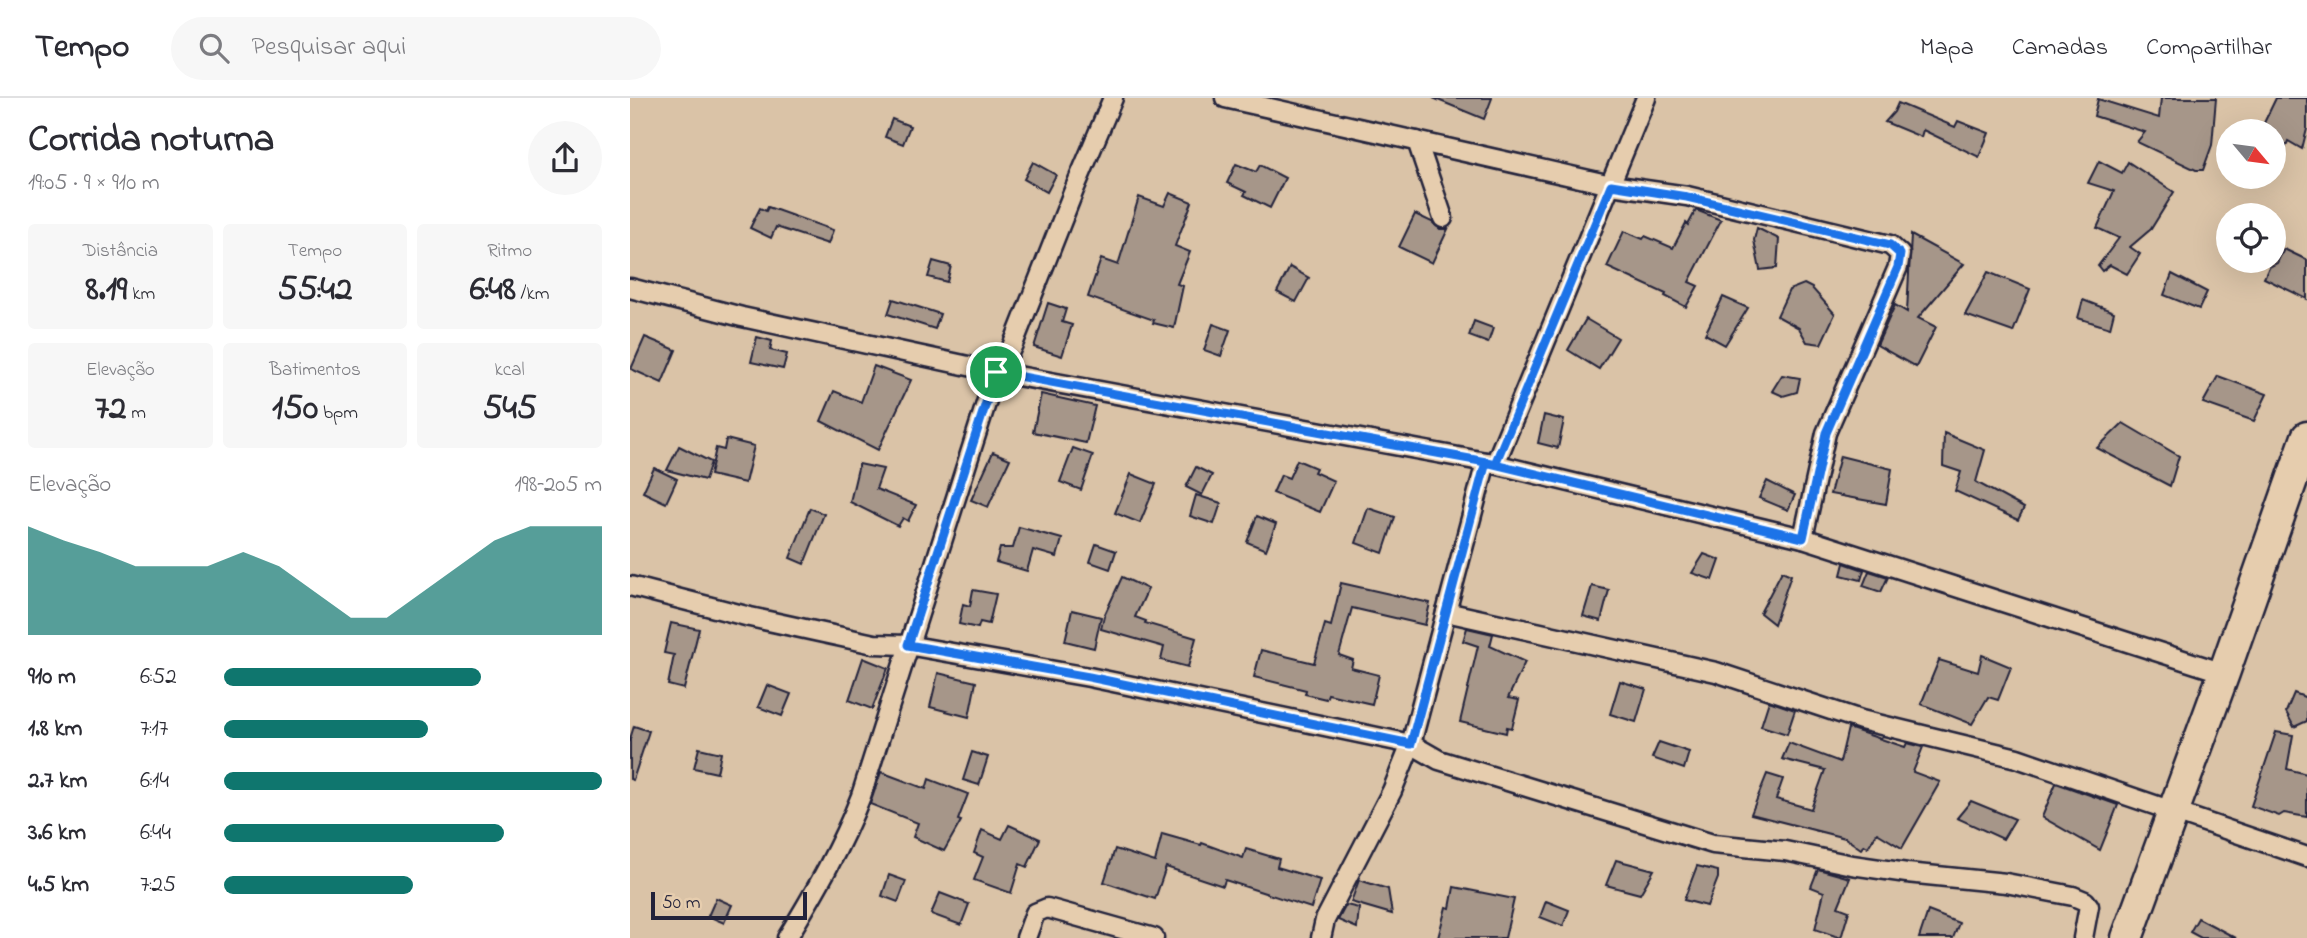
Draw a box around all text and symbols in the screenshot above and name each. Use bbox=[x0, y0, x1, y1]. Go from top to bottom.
search box bbox=[171, 17, 661, 80]
text: Tempo bbox=[35, 24, 129, 72]
icon: search bbox=[195, 29, 233, 67]
text: Pesquisar aqui bbox=[251, 29, 406, 67]
text: Mapa bbox=[1920, 31, 1974, 66]
text: Camadas bbox=[2012, 31, 2108, 66]
text: Compartilhar bbox=[2146, 31, 2272, 66]
text: Corrida noturna bbox=[28, 113, 274, 169]
north arrow bbox=[2216, 119, 2286, 189]
map controls bbox=[2216, 119, 2286, 273]
button: share bbox=[528, 121, 602, 195]
text: 19:05 · 9 × 910 m bbox=[28, 167, 160, 200]
button: locate bbox=[2216, 203, 2286, 273]
text: Distância bbox=[83, 238, 158, 265]
text: Tempo bbox=[288, 238, 342, 265]
text: Ritmo bbox=[487, 238, 532, 265]
text: 8.19 bbox=[85, 265, 127, 316]
text: 55:42 bbox=[278, 265, 352, 316]
text: 6:48 bbox=[470, 265, 516, 316]
text: km bbox=[127, 281, 155, 308]
text: /km bbox=[516, 281, 549, 308]
pin bbox=[966, 342, 1026, 402]
icon: arrive bbox=[977, 353, 1015, 391]
text: Elevação bbox=[86, 357, 155, 384]
text: Batimentos bbox=[269, 357, 361, 384]
text: kcal bbox=[495, 357, 525, 384]
text: 72 bbox=[95, 384, 126, 435]
text: 150 bbox=[272, 384, 318, 435]
text: 545 bbox=[482, 384, 537, 435]
text: m bbox=[126, 400, 146, 427]
text: bpm bbox=[318, 400, 358, 427]
text: Elevação bbox=[28, 469, 111, 502]
text: 198–205 m bbox=[514, 469, 602, 502]
text: 910 m bbox=[28, 661, 76, 694]
text: 6:52 bbox=[140, 661, 177, 694]
text: 1.8 km bbox=[28, 713, 82, 746]
text: 7:17 bbox=[140, 713, 168, 746]
text: 2.7 km bbox=[28, 765, 87, 798]
text: 6:14 bbox=[140, 765, 169, 798]
text: 3.6 km bbox=[28, 817, 86, 850]
text: 6:44 bbox=[140, 817, 171, 850]
text: 4.5 km bbox=[28, 869, 89, 902]
text: 7:25 bbox=[140, 869, 176, 902]
scale bar bbox=[651, 889, 807, 921]
text: 50 m bbox=[662, 890, 701, 917]

